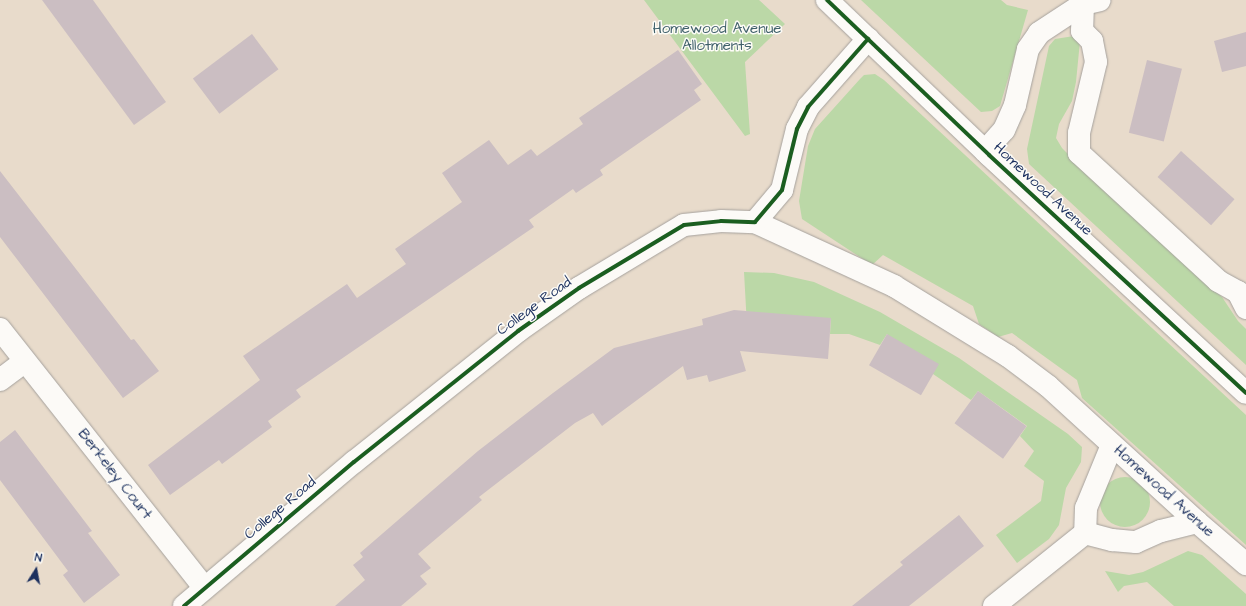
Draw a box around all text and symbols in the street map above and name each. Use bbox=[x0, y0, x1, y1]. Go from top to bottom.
park label: Homewood Avenue Allotments bbox=[653, 19, 781, 54]
street label: Homewood Avenue bbox=[990, 139, 1096, 239]
street label: College Road bbox=[493, 273, 575, 339]
street label: Berkeley Court bbox=[74, 425, 156, 523]
street label: Homewood Avenue bbox=[1110, 441, 1218, 541]
street label: College Road bbox=[240, 473, 320, 543]
north arrow bbox=[16, 550, 56, 590]
text: N bbox=[34, 550, 43, 566]

